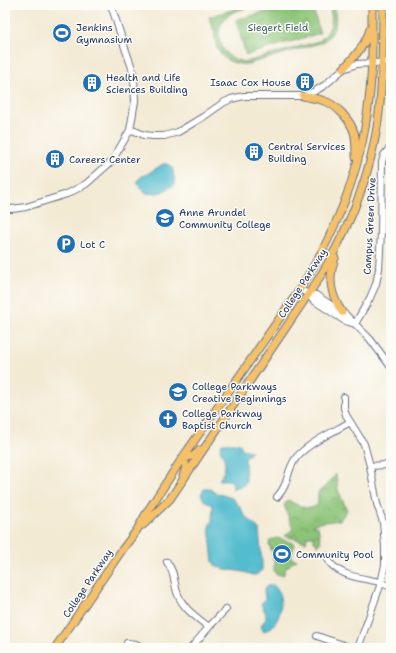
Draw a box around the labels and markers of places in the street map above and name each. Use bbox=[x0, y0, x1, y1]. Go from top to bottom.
place label: Jenkins Gymnasium bbox=[76, 21, 132, 46]
sports icon: Jenkins Gymnasium bbox=[51, 22, 73, 44]
place label: Health and Life Sciences Building bbox=[106, 71, 188, 96]
building icon: Isaac Cox House bbox=[294, 71, 316, 93]
building icon: Health and Life Sciences Building bbox=[81, 72, 103, 94]
place label: Isaac Cox House bbox=[210, 76, 291, 89]
place label: Central Services Building bbox=[268, 140, 345, 165]
building icon: Central Services Building bbox=[243, 141, 265, 163]
building icon: Careers Center bbox=[44, 148, 66, 170]
place label: Careers Center bbox=[69, 153, 141, 166]
place label: Anne Arundel Community College bbox=[179, 206, 271, 231]
school or university icon: Anne Arundel Community College bbox=[154, 207, 176, 229]
parking icon: Lot C bbox=[55, 233, 77, 255]
place label: Lot C bbox=[80, 238, 105, 251]
place label: College Parkways Creative Beginnings bbox=[192, 380, 287, 405]
school or university icon: College Parkways Creative Beginnings bbox=[167, 381, 189, 403]
place label: College Parkway Baptist Church bbox=[182, 407, 262, 432]
church icon: College Parkway Baptist Church bbox=[157, 408, 179, 430]
sports icon: Community Pool bbox=[271, 543, 293, 565]
place label: Community Pool bbox=[296, 548, 374, 561]

